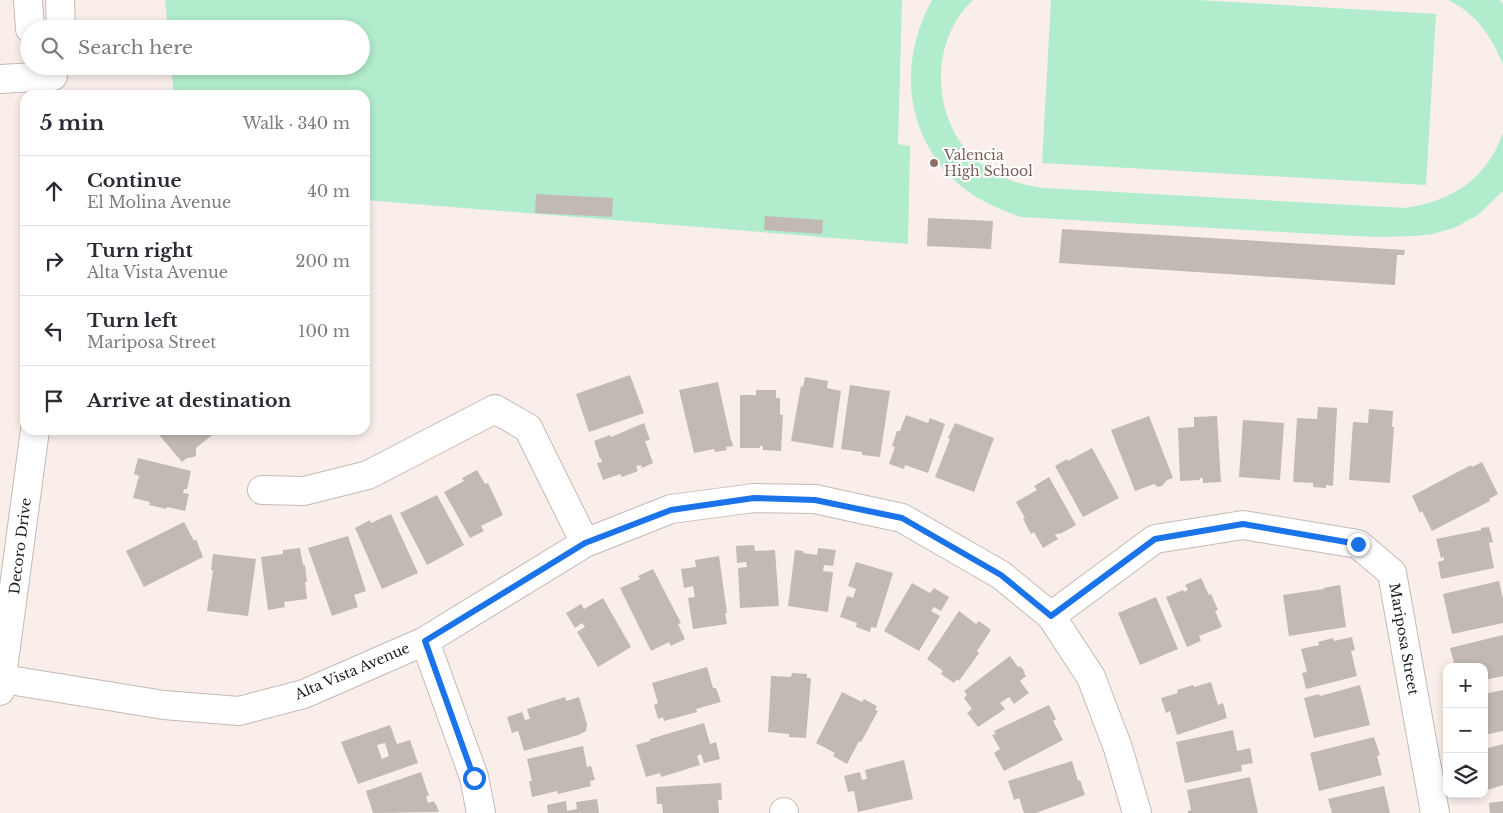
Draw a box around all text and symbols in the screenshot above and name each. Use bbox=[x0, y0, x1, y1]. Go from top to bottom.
search box bbox=[20, 20, 370, 75]
icon: search bbox=[38, 34, 66, 62]
text: Search here bbox=[78, 36, 193, 59]
text: 5 min bbox=[40, 110, 104, 136]
text: Walk · 340 m bbox=[243, 113, 350, 133]
place label: Valencia High School bbox=[943, 146, 1033, 180]
marker: Valencia High School bbox=[928, 157, 940, 169]
text: Continue bbox=[87, 169, 182, 192]
icon: ahead bbox=[40, 177, 68, 205]
text: 40 m bbox=[307, 181, 350, 201]
text: El Molina Avenue bbox=[87, 192, 231, 212]
text: Turn right bbox=[87, 239, 193, 262]
icon: right bbox=[40, 247, 68, 275]
text: 200 m bbox=[296, 251, 350, 271]
text: Alta Vista Avenue bbox=[87, 262, 228, 282]
text: Turn left bbox=[87, 309, 178, 332]
icon: left bbox=[40, 317, 68, 345]
text: 100 m bbox=[298, 321, 350, 341]
text: Mariposa Street bbox=[87, 332, 216, 352]
icon: arrive bbox=[40, 387, 68, 415]
text: Arrive at destination bbox=[87, 389, 291, 412]
street label: Decoro Drive bbox=[5, 497, 35, 595]
route end bbox=[1347, 533, 1370, 556]
street label: Mariposa Street bbox=[1385, 582, 1423, 697]
street label: Alta Vista Avenue bbox=[291, 639, 412, 704]
map controls bbox=[1443, 663, 1488, 798]
button: + bbox=[1443, 663, 1488, 708]
button: − bbox=[1443, 708, 1488, 753]
button: layers bbox=[1443, 753, 1488, 798]
route start bbox=[463, 767, 486, 790]

